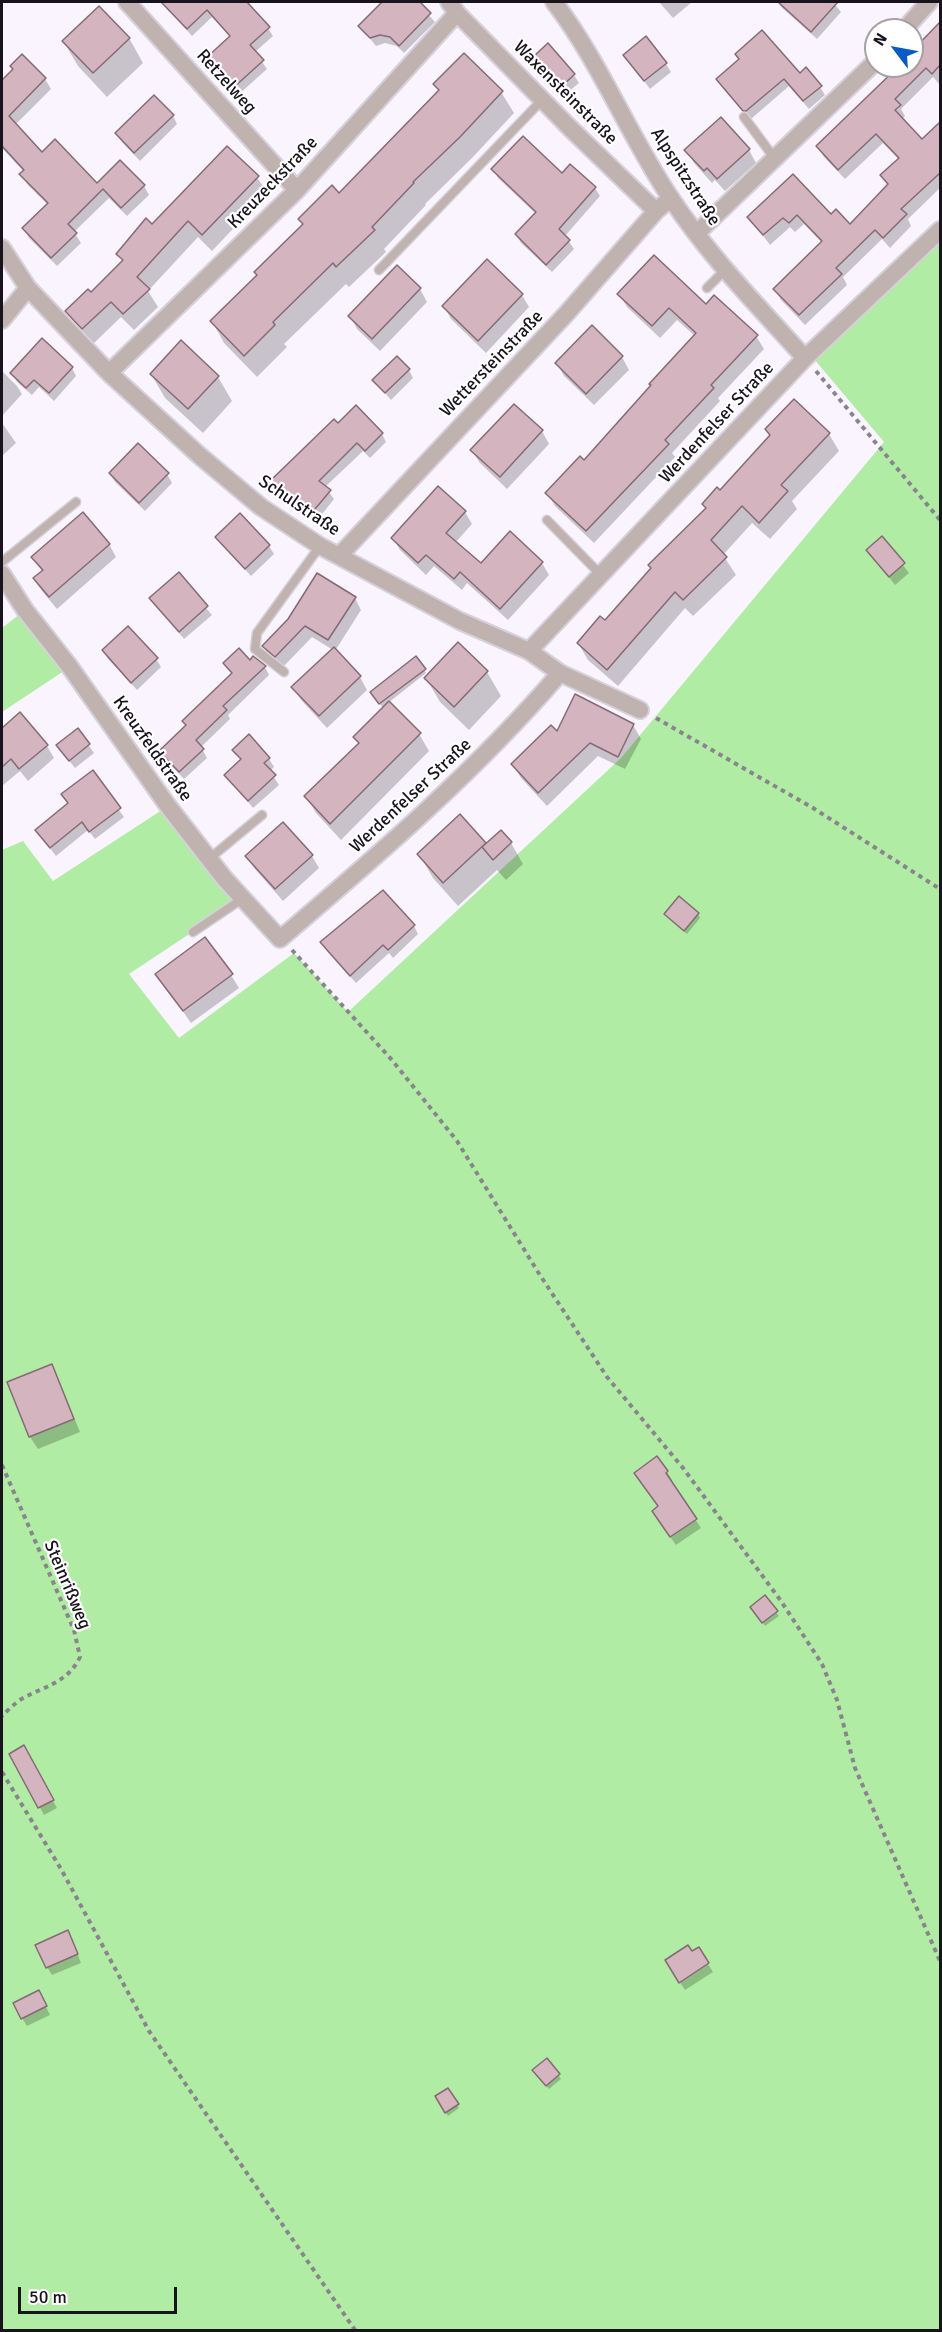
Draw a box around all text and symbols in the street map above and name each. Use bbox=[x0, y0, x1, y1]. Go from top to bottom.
north arrow bbox=[864, 18, 924, 78]
text: N bbox=[869, 30, 892, 50]
street label: Waxensteinstraße bbox=[508, 36, 622, 150]
street label: Retzelweg bbox=[191, 45, 261, 119]
street label: Alpspitzstraße bbox=[645, 124, 725, 230]
street label: Kreuzeckstraße bbox=[223, 132, 323, 234]
street label: Wettersteinstraße bbox=[436, 306, 548, 422]
street label: Werdenfelser Straße bbox=[655, 358, 779, 488]
street label: Schulstraße bbox=[254, 471, 344, 541]
street label: Kreuzfeldstraße bbox=[108, 692, 196, 806]
street label: Werdenfelser Straße bbox=[346, 734, 476, 858]
street label: Steinrißweg bbox=[39, 1537, 95, 1633]
scale bar bbox=[21, 2275, 180, 2313]
text: 50 m bbox=[29, 2286, 67, 2308]

